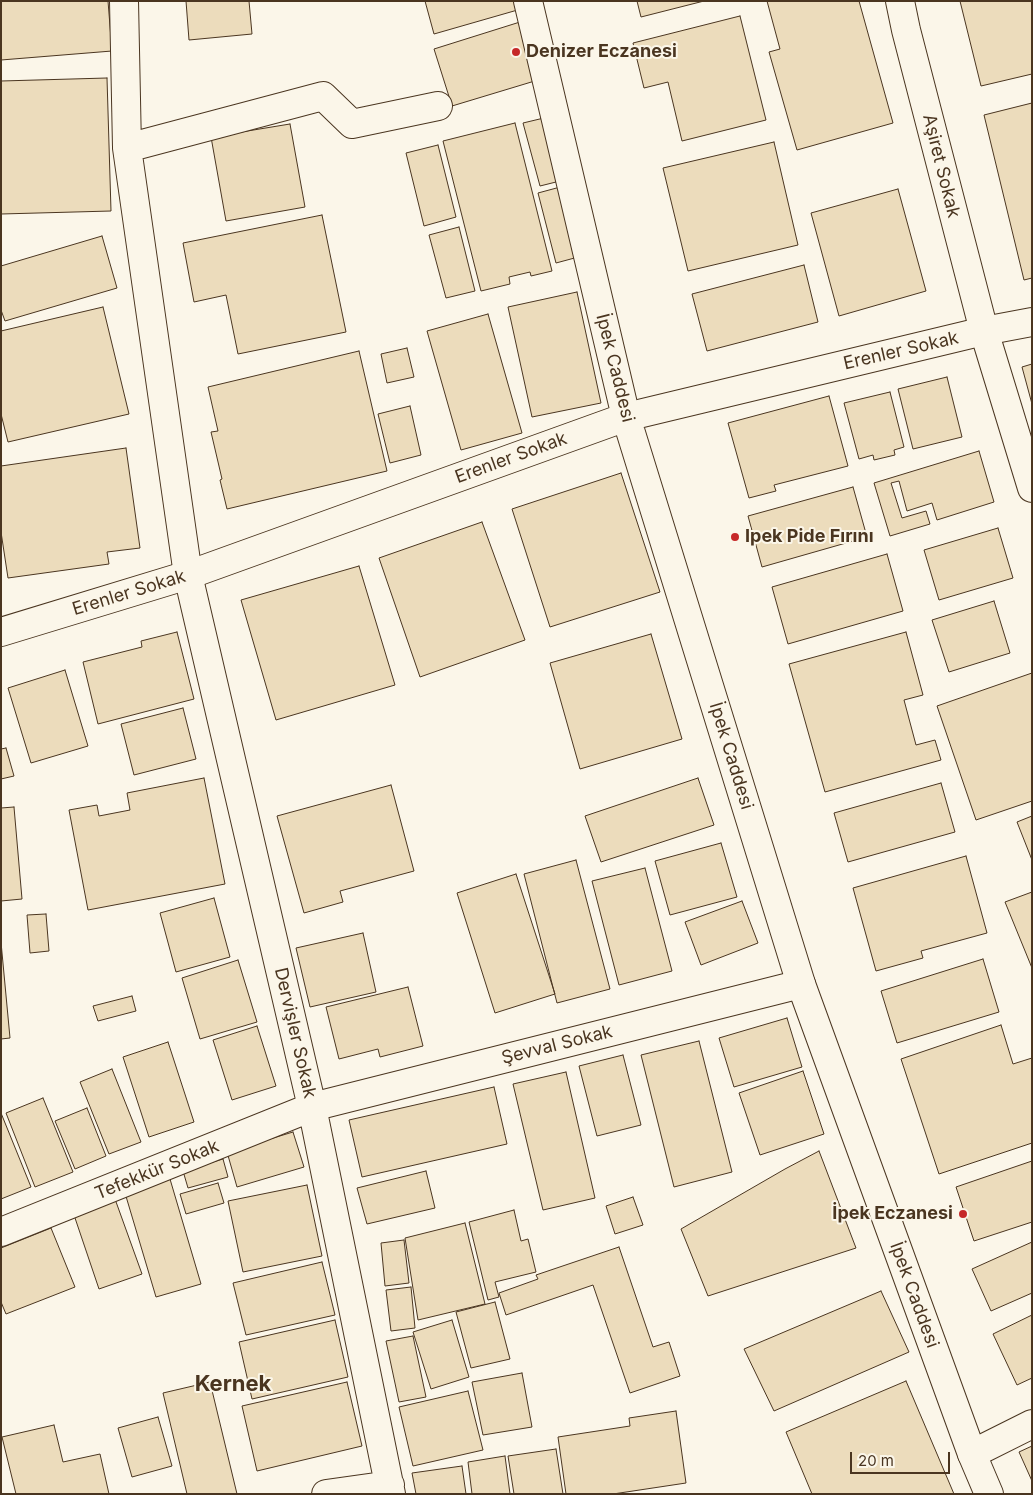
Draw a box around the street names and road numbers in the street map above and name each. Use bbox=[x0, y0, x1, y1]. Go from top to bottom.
street label: Aşiret Sokak bbox=[918, 112, 964, 220]
street label: İpek Caddesi bbox=[591, 312, 639, 424]
street label: Erenler Sokak bbox=[841, 327, 961, 375]
street label: Erenler Sokak bbox=[452, 428, 570, 488]
street label: Erenler Sokak bbox=[70, 566, 188, 620]
street label: İpek Caddesi bbox=[704, 700, 758, 812]
street label: Dervişler Sokak bbox=[269, 966, 321, 1100]
street label: Şevval Sokak bbox=[499, 1021, 615, 1069]
street label: Tefekkür Sokak bbox=[92, 1135, 222, 1205]
street label: İpek Caddesi bbox=[885, 1239, 943, 1351]

